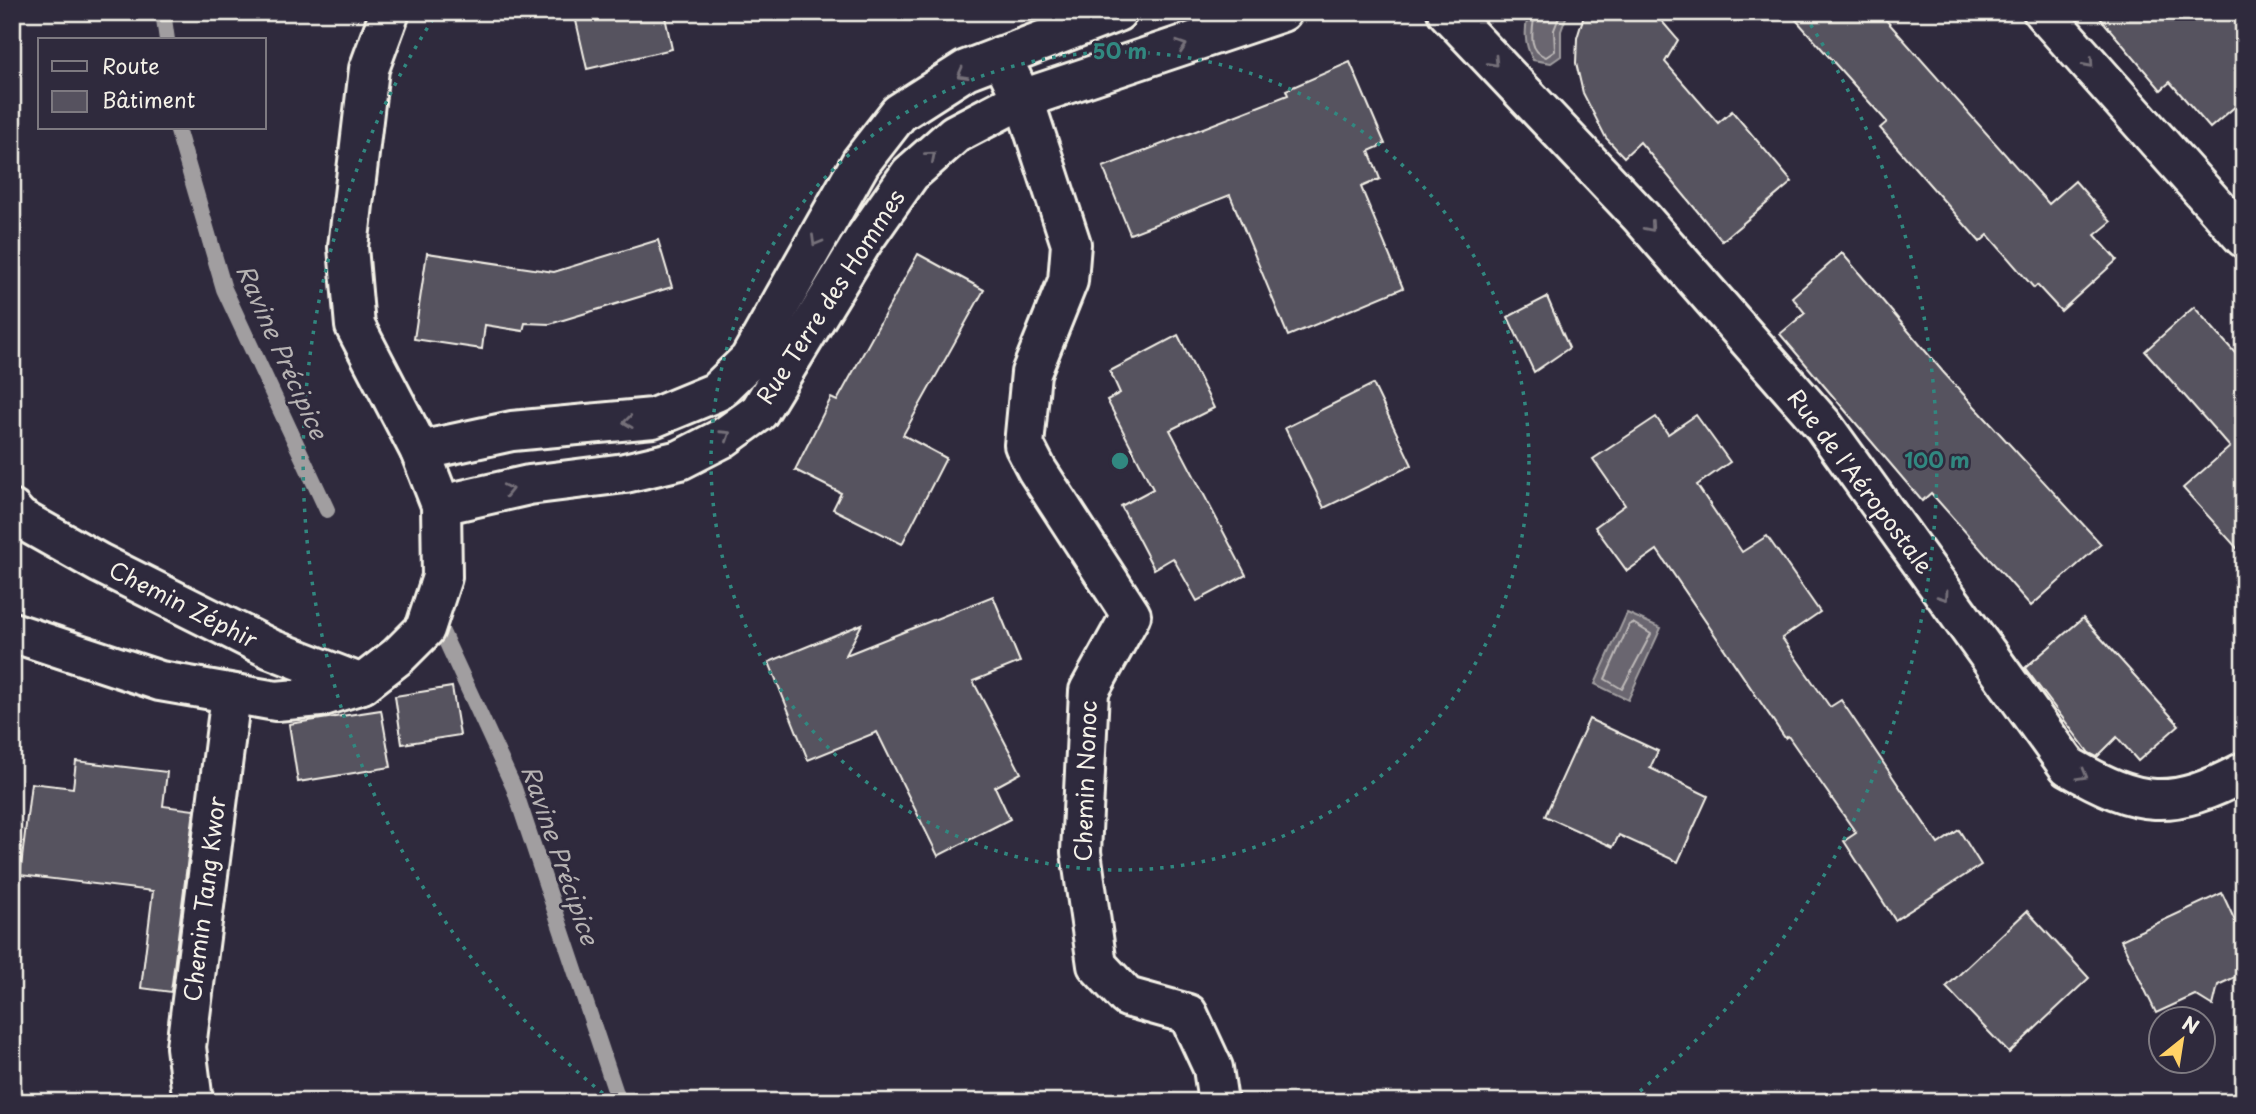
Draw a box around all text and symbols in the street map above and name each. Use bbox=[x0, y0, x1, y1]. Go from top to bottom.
text: 50 m bbox=[1093, 34, 1147, 66]
legend bbox=[38, 38, 266, 130]
one-way arrow bbox=[1175, 39, 1187, 54]
text: Route bbox=[102, 49, 160, 81]
one-way arrow bbox=[1485, 54, 1498, 67]
one-way arrow bbox=[2080, 55, 2093, 68]
one-way arrow bbox=[957, 66, 970, 79]
text: Bâtiment bbox=[102, 83, 195, 115]
one-way arrow bbox=[923, 152, 936, 164]
street label: Rue Terre des Hommes bbox=[747, 182, 913, 411]
one-way arrow bbox=[1642, 219, 1654, 232]
one-way arrow bbox=[811, 234, 824, 246]
water label: Ravine Précipice bbox=[228, 258, 338, 446]
street label: Rue de l'Aéropostale bbox=[1780, 381, 1942, 581]
one-way arrow bbox=[622, 414, 633, 429]
one-way arrow bbox=[718, 431, 731, 444]
text: 100 m bbox=[1904, 443, 1970, 475]
centre of rings bbox=[1108, 449, 1132, 473]
one-way arrow bbox=[502, 484, 514, 498]
street label: Chemin Zéphir bbox=[103, 551, 264, 656]
one-way arrow bbox=[1936, 588, 1949, 601]
street label: Chemin Nonoc bbox=[1064, 700, 1105, 862]
water label: Ravine Précipice bbox=[513, 760, 609, 950]
one-way arrow bbox=[2075, 767, 2088, 780]
street label: Chemin Tang Kwor bbox=[174, 794, 233, 1003]
north arrow bbox=[2148, 1006, 2218, 1076]
text: N bbox=[2177, 1009, 2205, 1040]

